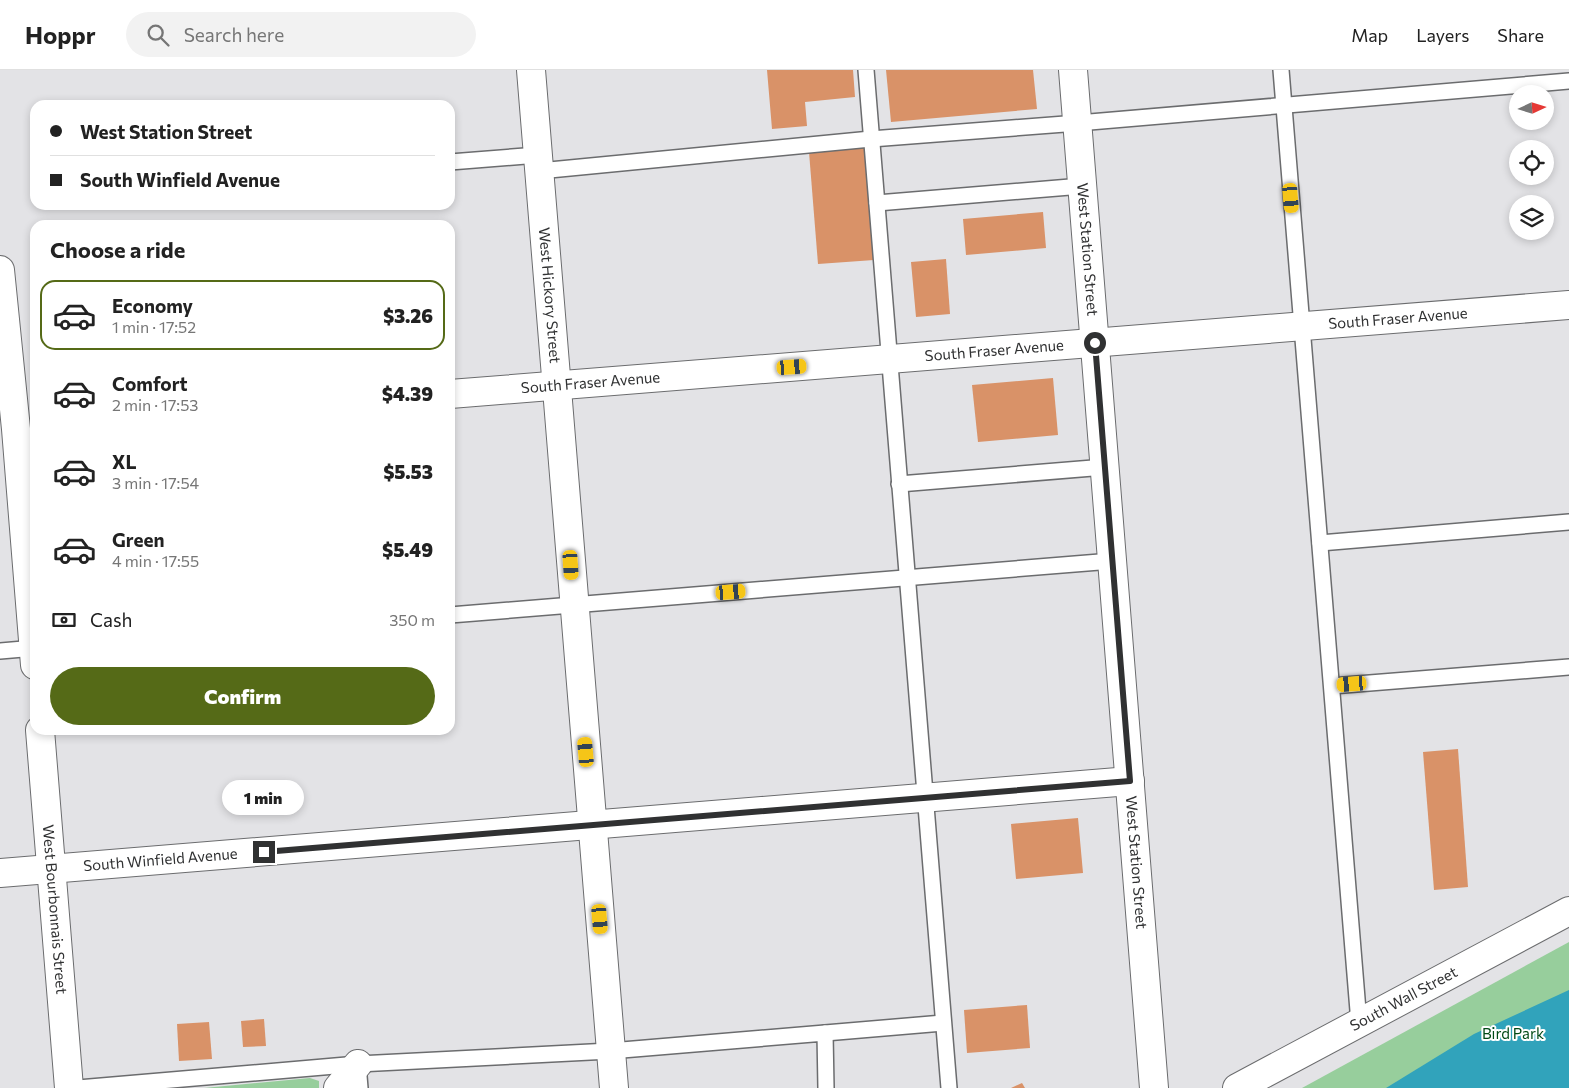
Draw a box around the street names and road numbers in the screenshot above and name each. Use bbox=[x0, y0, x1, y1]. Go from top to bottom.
street label: West Station Street bbox=[1074, 182, 1103, 317]
street label: West Hickory Street bbox=[536, 226, 565, 364]
street label: South Fraser Avenue bbox=[1328, 303, 1468, 332]
street label: South Fraser Avenue bbox=[924, 335, 1065, 364]
street label: South Fraser Avenue bbox=[520, 367, 661, 396]
street label: West Station Street bbox=[1123, 795, 1151, 930]
street label: West Bourbonnais Street bbox=[40, 824, 71, 995]
street label: South Winfield Avenue bbox=[83, 844, 238, 874]
street label: South Wall Street bbox=[1347, 962, 1460, 1034]

